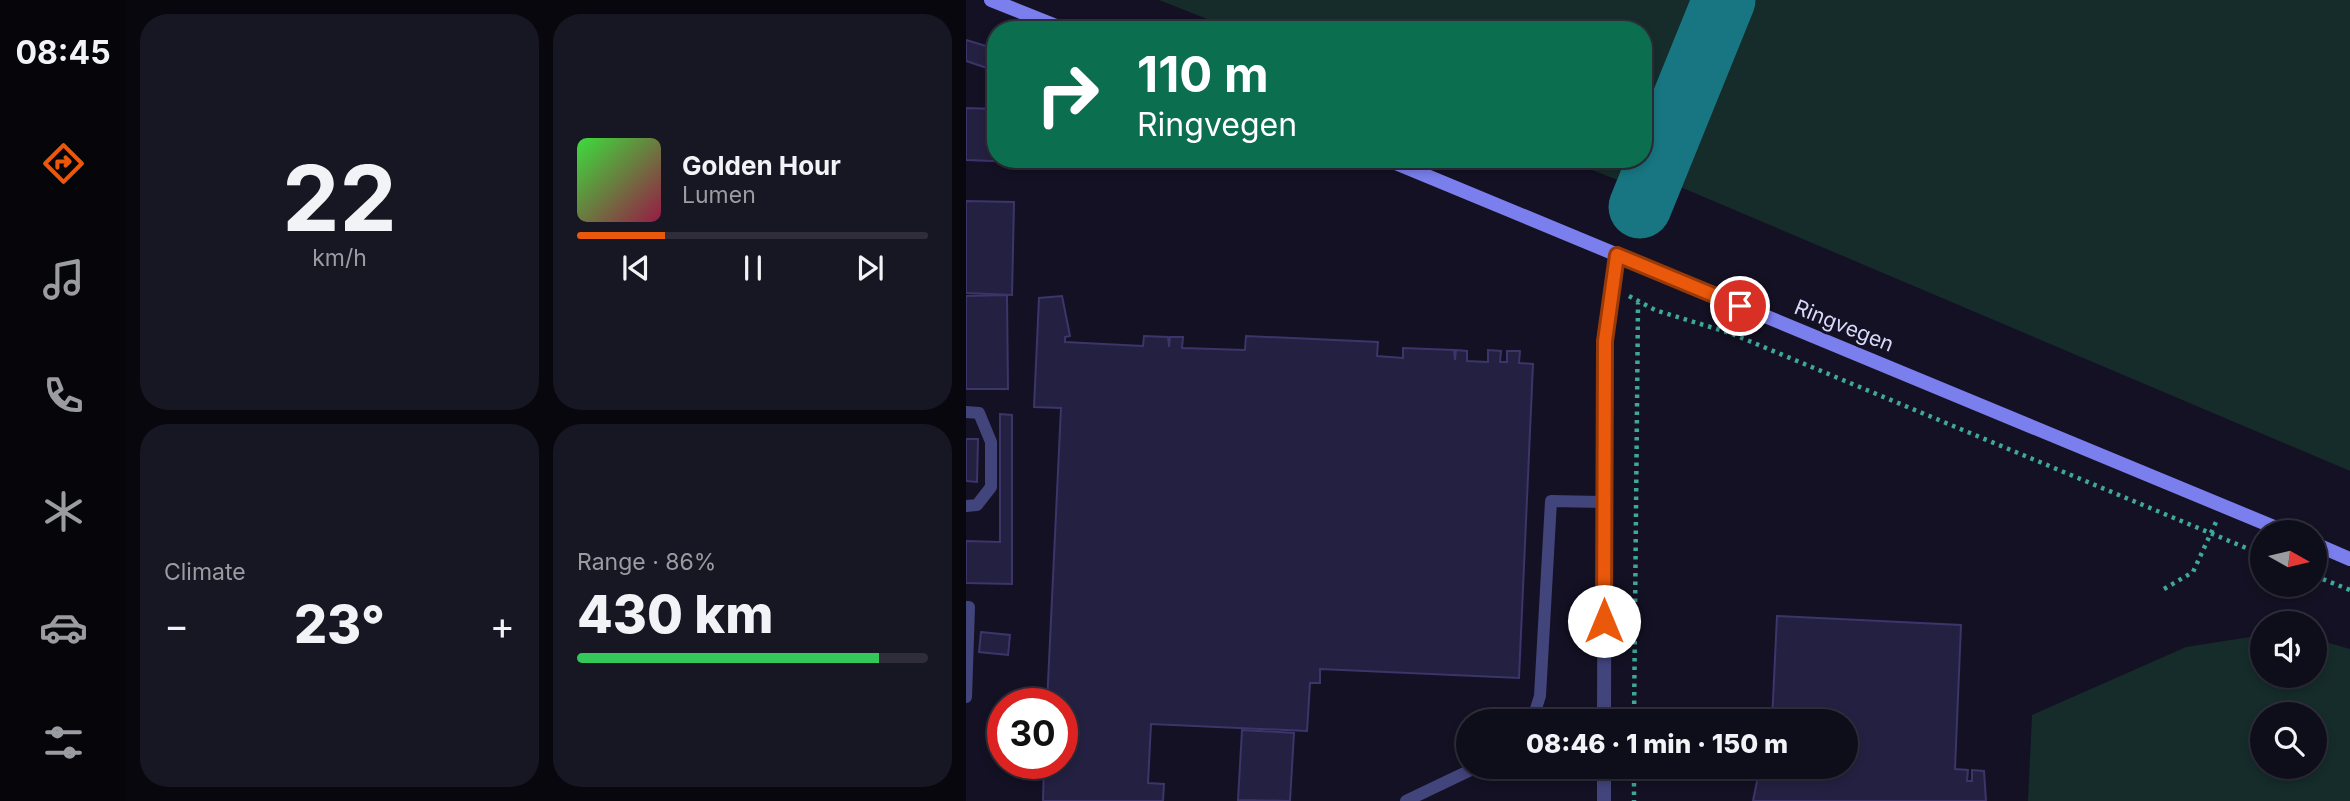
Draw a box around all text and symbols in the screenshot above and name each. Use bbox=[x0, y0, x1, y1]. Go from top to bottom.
text: 08:45 bbox=[15, 33, 111, 72]
text: 110 m bbox=[1137, 45, 1269, 104]
icon: right bbox=[1022, 49, 1113, 140]
text: Ringvegen bbox=[1137, 105, 1297, 144]
icon: directions bbox=[39, 139, 88, 188]
text: 22 bbox=[282, 143, 397, 253]
text: Golden Hour bbox=[682, 150, 841, 181]
text: Lumen bbox=[682, 181, 756, 209]
text: km/h bbox=[312, 244, 367, 272]
icon: previous bbox=[617, 249, 655, 287]
icon: pause bbox=[734, 249, 772, 287]
icon: next bbox=[851, 249, 889, 287]
icon: music bbox=[39, 255, 88, 304]
pin bbox=[1710, 276, 1770, 336]
icon: arrive bbox=[1721, 287, 1759, 325]
street label: Ringvegen bbox=[1791, 294, 1898, 357]
icon: phone bbox=[39, 371, 88, 420]
icon: climate bbox=[39, 487, 88, 536]
north arrow bbox=[2250, 520, 2328, 597]
map controls bbox=[2250, 520, 2327, 779]
text: Range · 86% bbox=[577, 548, 716, 576]
text: Climate bbox=[164, 558, 246, 586]
text: 430 km bbox=[577, 583, 773, 646]
position arrow bbox=[1567, 584, 1641, 658]
text: 23° bbox=[294, 593, 385, 656]
text: − bbox=[164, 602, 189, 648]
text: + bbox=[490, 602, 515, 648]
icon: car bbox=[39, 603, 88, 652]
button: sound bbox=[2250, 611, 2327, 688]
speed limit sign: 30 bbox=[987, 688, 1078, 779]
button: search bbox=[2250, 702, 2327, 779]
icon: filters bbox=[39, 718, 88, 767]
text: 08:46 · 1 min · 150 m bbox=[1526, 728, 1788, 759]

